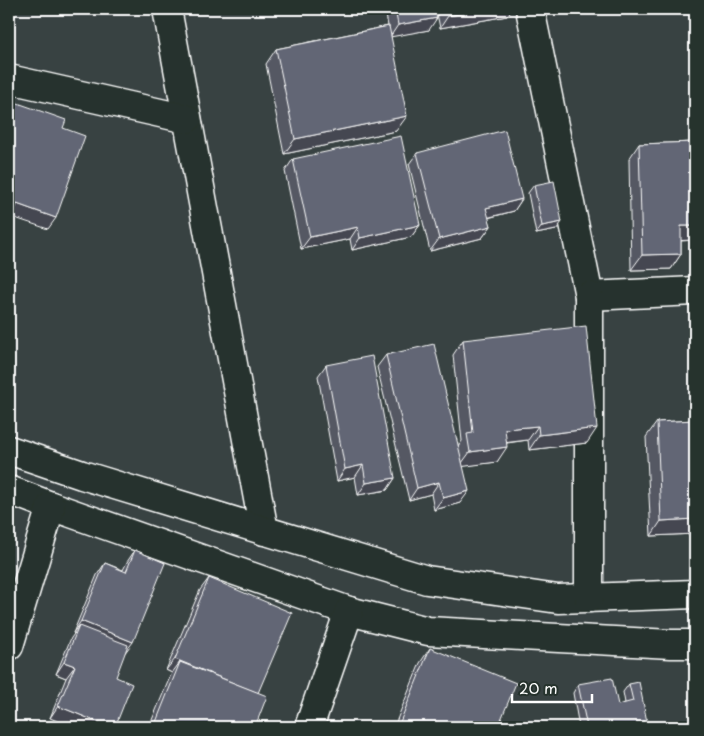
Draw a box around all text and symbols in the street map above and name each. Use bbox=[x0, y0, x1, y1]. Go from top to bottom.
scale bar bbox=[512, 671, 592, 703]
text: 20 m bbox=[519, 676, 558, 699]

